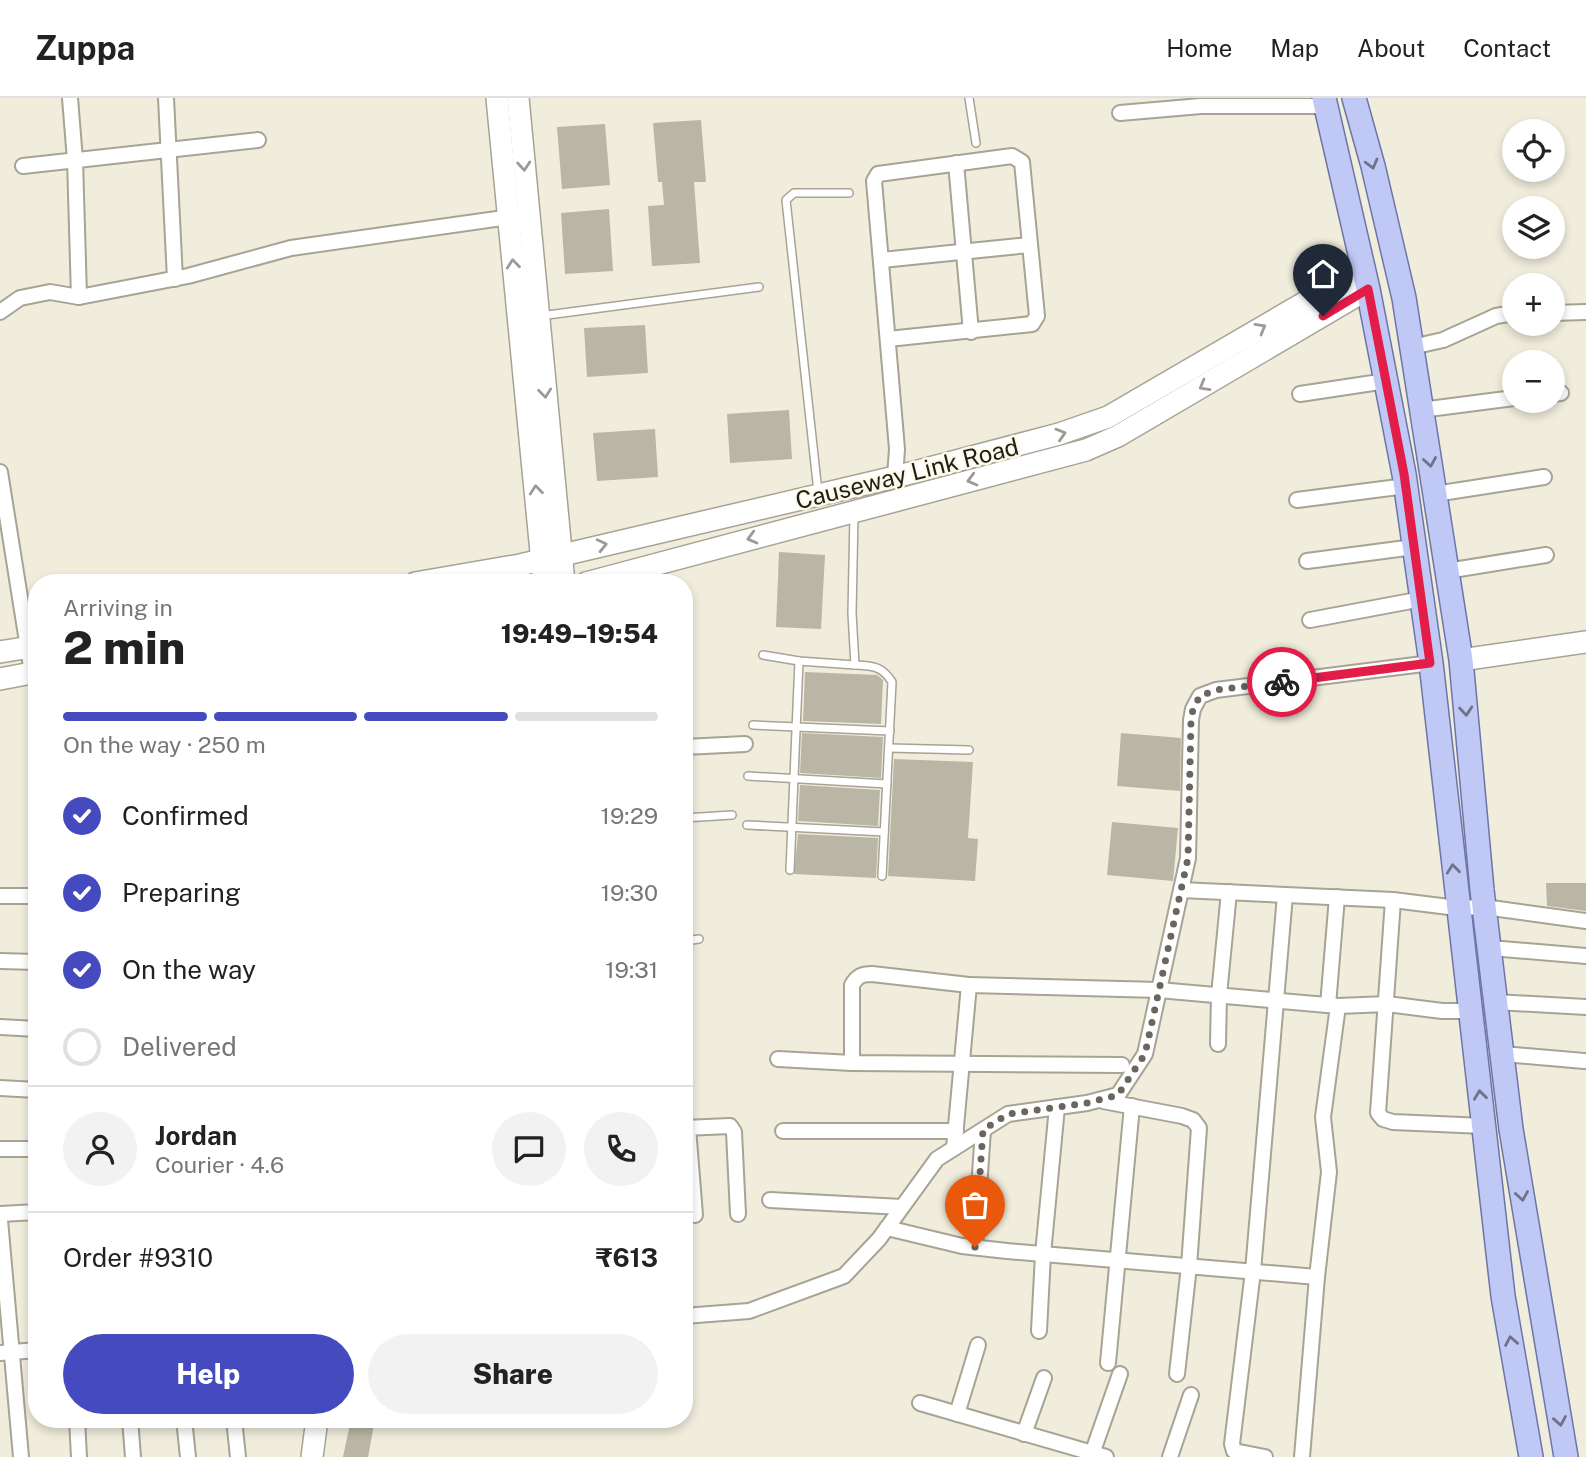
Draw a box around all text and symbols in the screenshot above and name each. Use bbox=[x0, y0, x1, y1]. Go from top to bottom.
text: Zuppa bbox=[35, 29, 135, 67]
text: Home bbox=[1166, 34, 1232, 62]
text: Map bbox=[1270, 34, 1319, 62]
text: About bbox=[1357, 34, 1425, 62]
text: Contact bbox=[1463, 34, 1551, 62]
map controls bbox=[1502, 119, 1565, 413]
button: locate bbox=[1502, 119, 1565, 182]
one-way arrow bbox=[1364, 158, 1378, 170]
one-way arrow bbox=[516, 160, 531, 172]
button: layers bbox=[1502, 196, 1565, 259]
pin bbox=[1293, 244, 1353, 316]
icon: home bbox=[1304, 255, 1342, 293]
one-way arrow bbox=[506, 258, 521, 269]
button: + bbox=[1502, 273, 1565, 336]
one-way arrow bbox=[1254, 323, 1267, 336]
button: − bbox=[1502, 350, 1565, 413]
one-way arrow bbox=[1198, 377, 1211, 390]
one-way arrow bbox=[537, 387, 552, 398]
one-way arrow bbox=[1055, 427, 1067, 442]
street label: Causeway Link Road bbox=[793, 432, 1021, 514]
one-way arrow bbox=[1422, 456, 1437, 468]
one-way arrow bbox=[966, 472, 978, 486]
one-way arrow bbox=[529, 485, 544, 496]
one-way arrow bbox=[746, 530, 758, 544]
one-way arrow bbox=[596, 539, 608, 553]
text: Arriving in bbox=[63, 594, 173, 621]
text: 19:49–19:54 bbox=[501, 618, 658, 649]
text: 2 min bbox=[63, 620, 185, 674]
courier bbox=[1247, 647, 1317, 717]
icon: bike bbox=[1263, 663, 1301, 701]
one-way arrow bbox=[1458, 705, 1473, 717]
text: On the way · 250 m bbox=[63, 731, 266, 758]
icon: check bbox=[63, 797, 101, 835]
text: Confirmed bbox=[122, 800, 249, 831]
text: 19:29 bbox=[601, 802, 658, 829]
one-way arrow bbox=[1446, 863, 1461, 874]
icon: check bbox=[63, 874, 101, 912]
text: Preparing bbox=[122, 877, 241, 908]
text: 19:30 bbox=[601, 879, 658, 906]
icon: check bbox=[63, 951, 101, 989]
text: On the way bbox=[122, 954, 256, 985]
text: 19:31 bbox=[605, 956, 658, 983]
text: Delivered bbox=[122, 1031, 237, 1062]
one-way arrow bbox=[1473, 1089, 1488, 1101]
button: person bbox=[63, 1112, 137, 1186]
button: chat bbox=[492, 1112, 566, 1186]
button: phone bbox=[584, 1112, 658, 1186]
text: Jordan bbox=[155, 1120, 237, 1151]
text: Courier · 4.6 bbox=[155, 1151, 284, 1178]
pin bbox=[945, 1175, 1005, 1247]
icon: bag bbox=[956, 1186, 994, 1224]
one-way arrow bbox=[1514, 1191, 1529, 1202]
text: Order #9310 bbox=[63, 1242, 213, 1273]
text: ₹613 bbox=[596, 1242, 658, 1273]
button: Help bbox=[63, 1334, 354, 1414]
button: Share bbox=[368, 1334, 658, 1414]
one-way arrow bbox=[1504, 1336, 1519, 1347]
one-way arrow bbox=[1552, 1415, 1567, 1427]

